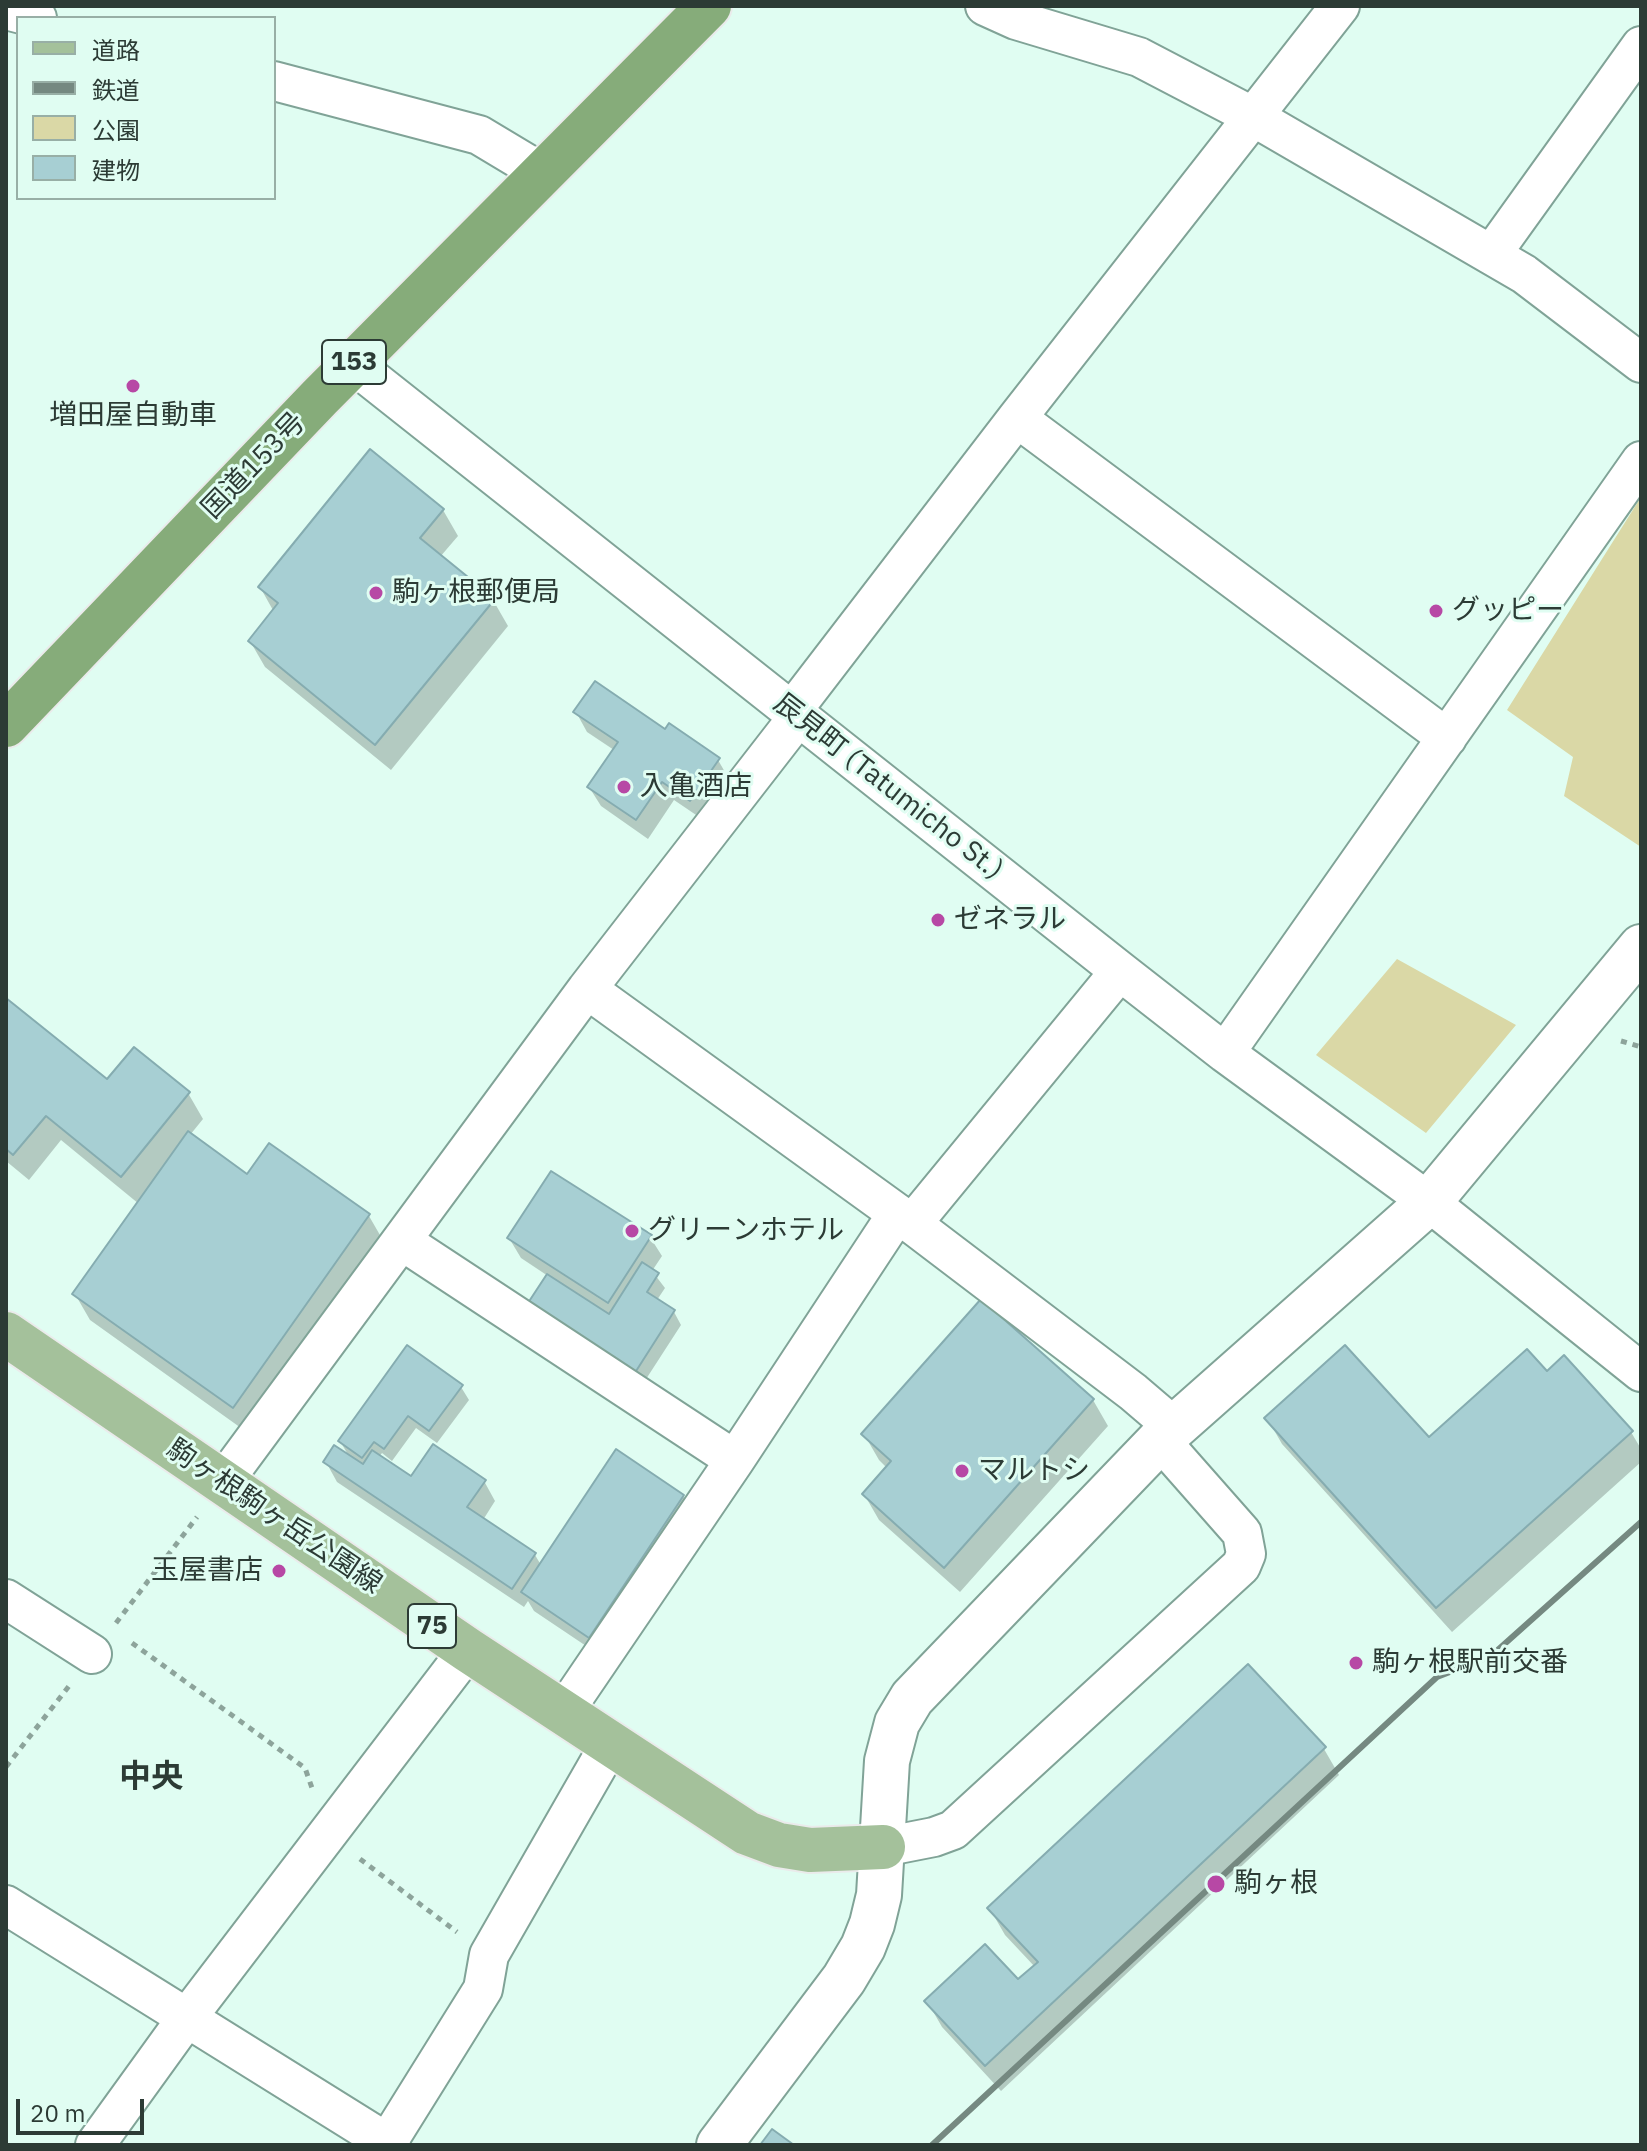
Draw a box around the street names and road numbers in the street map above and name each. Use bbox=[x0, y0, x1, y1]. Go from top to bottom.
road number: 153 bbox=[322, 340, 386, 384]
street label: 国道153号 bbox=[195, 406, 313, 526]
street label: 辰見町 (Tatumicho St.) bbox=[767, 687, 1009, 887]
street label: 駒ヶ根駒ヶ岳公園線 bbox=[160, 1433, 388, 1601]
road number: 75 bbox=[408, 1604, 456, 1648]

